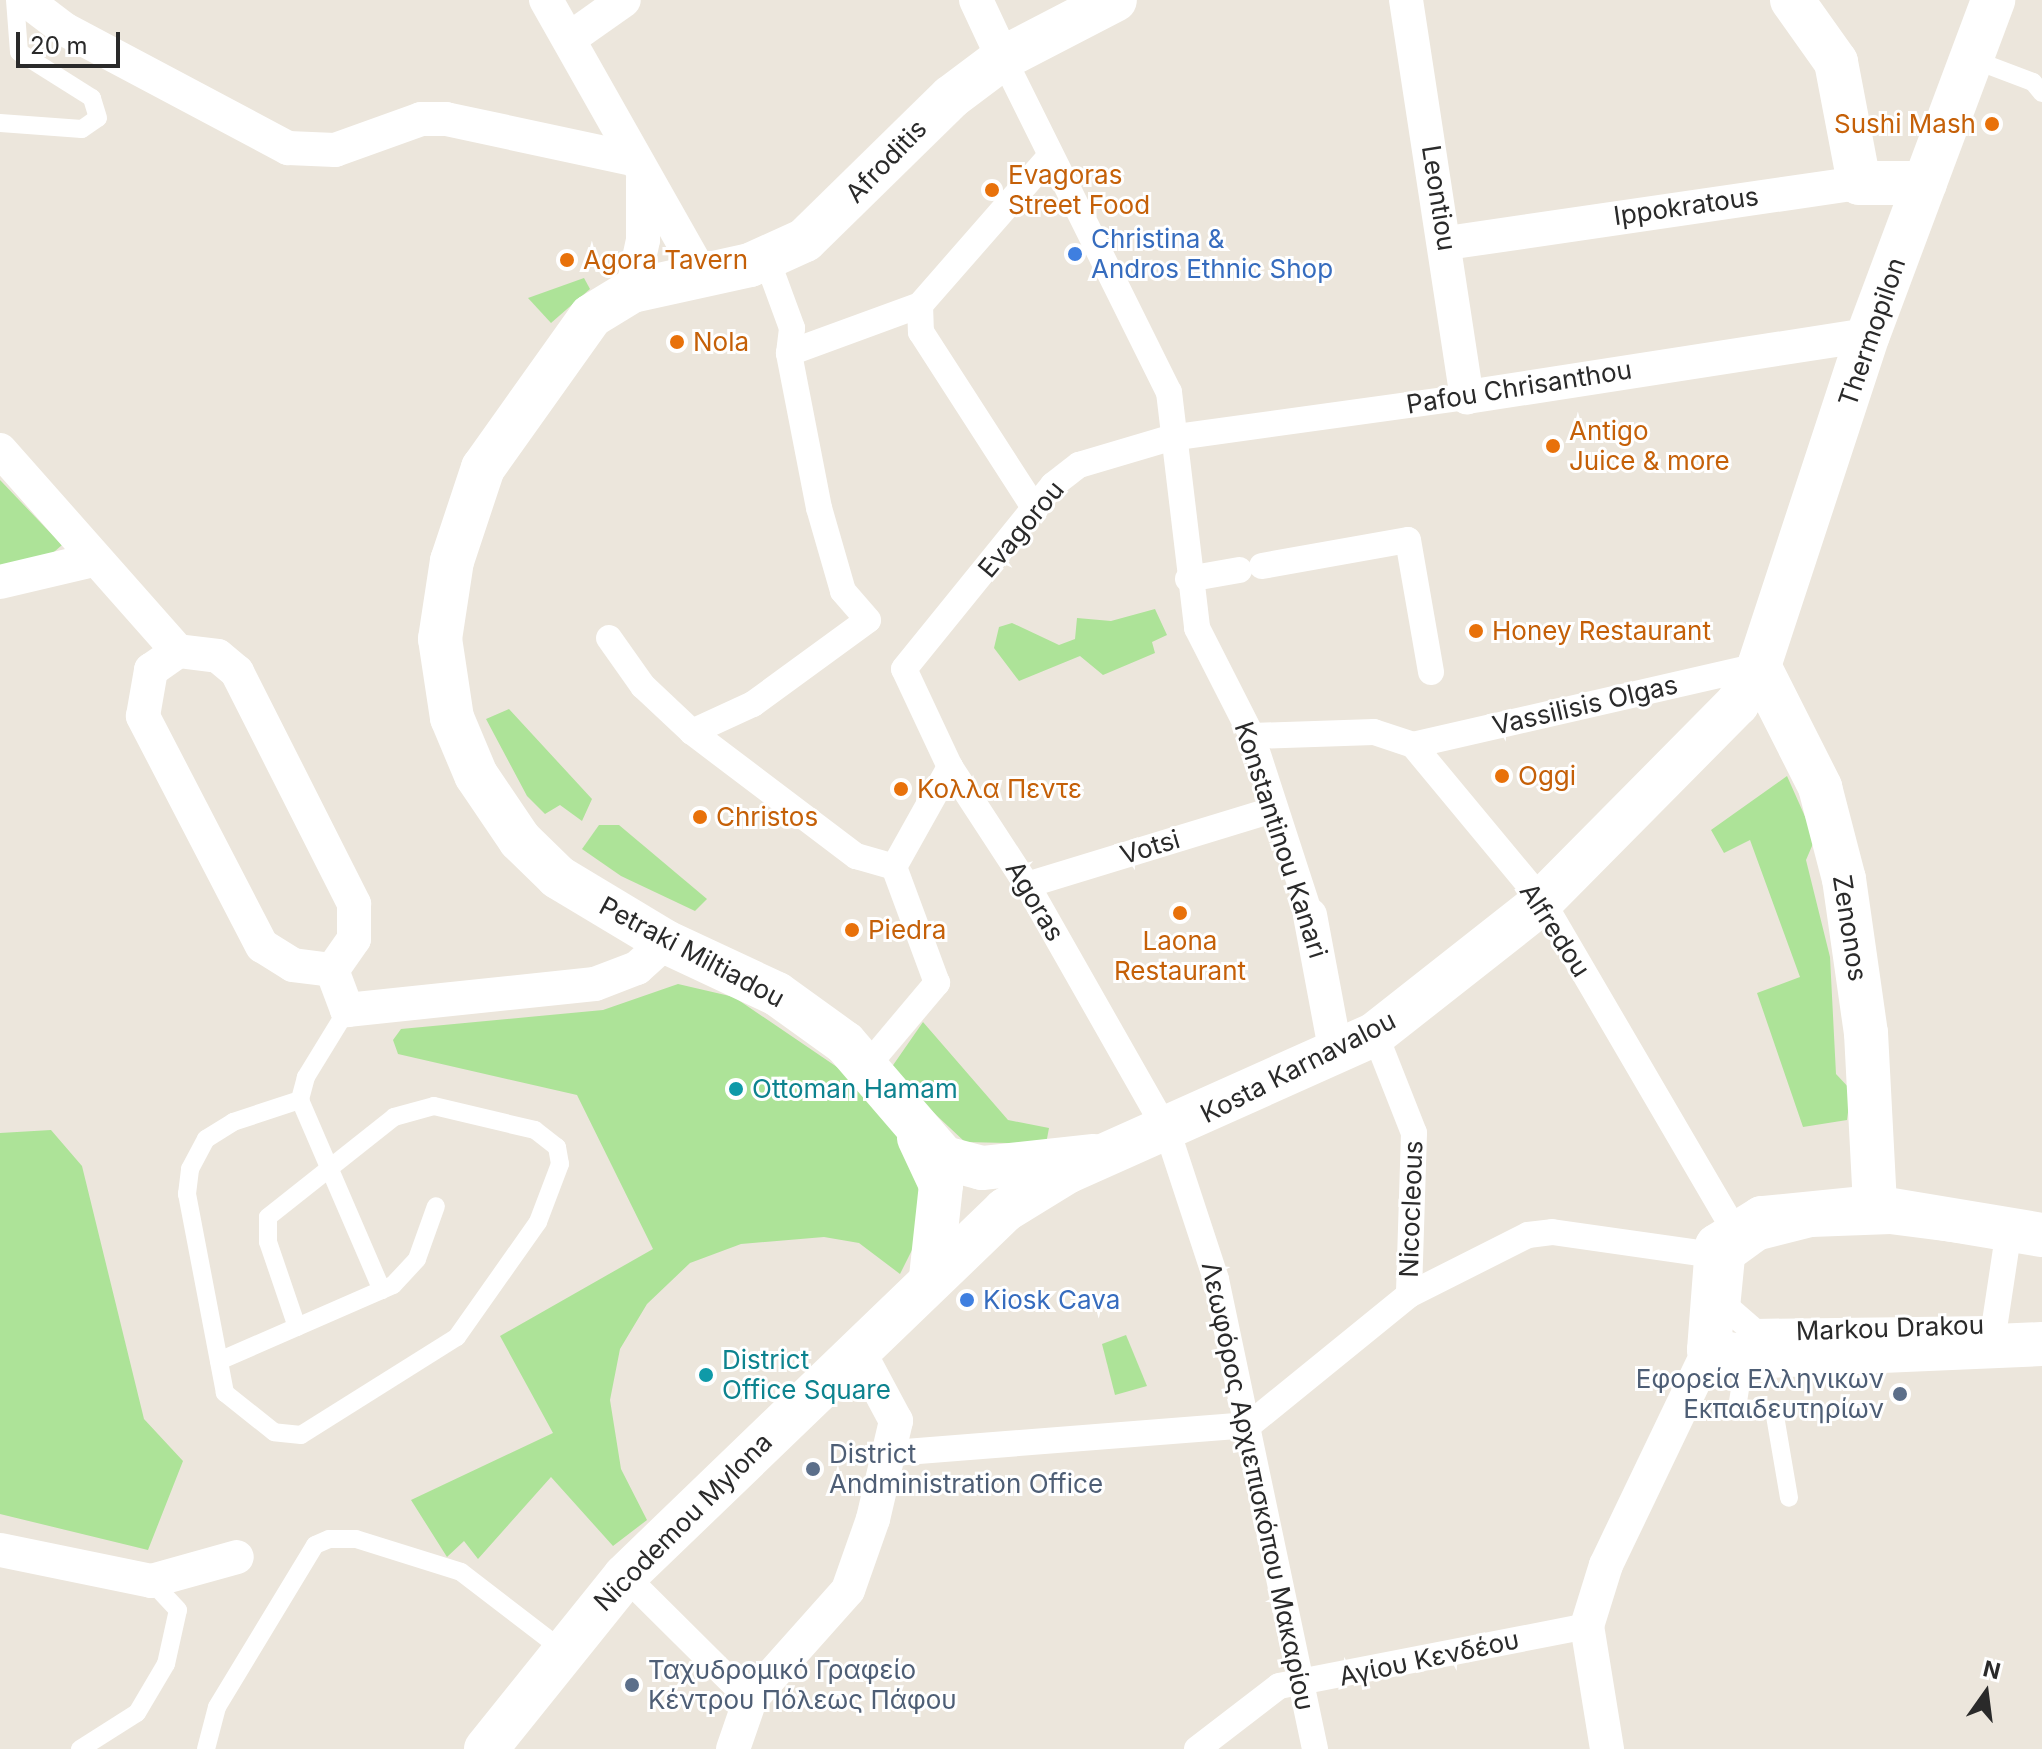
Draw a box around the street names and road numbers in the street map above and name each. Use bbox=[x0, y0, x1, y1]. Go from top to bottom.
street label: Afroditis bbox=[839, 113, 933, 209]
street label: Leontiou bbox=[1415, 143, 1463, 253]
street label: Ippokratous bbox=[1612, 180, 1760, 232]
street label: Thermopilon bbox=[1832, 253, 1912, 411]
street label: Pafou Chrisanthou bbox=[1404, 354, 1634, 420]
street label: Evagorou bbox=[972, 474, 1070, 584]
street label: Vassilisis Olgas bbox=[1489, 669, 1681, 741]
street label: Konstantinou Kanari bbox=[1228, 718, 1334, 962]
street label: Votsi bbox=[1117, 823, 1183, 871]
street label: Agoras bbox=[999, 855, 1071, 947]
street label: Zenonos bbox=[1826, 873, 1874, 983]
street label: Alfredou bbox=[1513, 877, 1597, 983]
street label: Petraki Miltiadou bbox=[594, 890, 790, 1014]
street label: Kosta Karnavalou bbox=[1195, 1004, 1401, 1130]
street label: Nicocleous bbox=[1393, 1140, 1429, 1278]
street label: Λεωφόρος Αρχιεπισκόπου Μακαρίου bbox=[1195, 1259, 1321, 1713]
street label: Markou Drakou bbox=[1795, 1309, 1985, 1347]
street label: Nicodemou Mylona bbox=[588, 1427, 778, 1617]
street label: Αγίου Κενδέου bbox=[1336, 1624, 1522, 1692]

